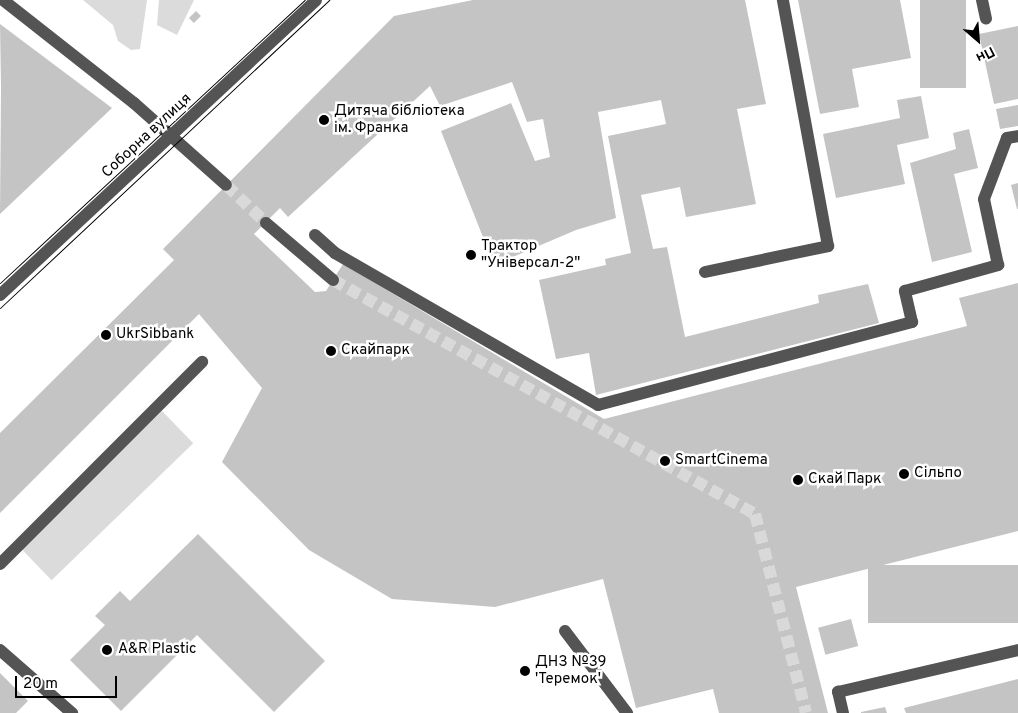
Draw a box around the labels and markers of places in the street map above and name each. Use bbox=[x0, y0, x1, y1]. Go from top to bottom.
place label: Дитяча бібліотека ім. Франка bbox=[334, 102, 465, 137]
marker: Дитяча бібліотека ім. Франка bbox=[318, 114, 330, 126]
place label: Трактор "Універсал-2" bbox=[481, 237, 580, 272]
marker: Трактор "Універсал-2" bbox=[465, 249, 477, 261]
place label: UkrSibbank bbox=[116, 326, 194, 344]
marker: UkrSibbank bbox=[100, 329, 112, 341]
place label: Скайпарк bbox=[341, 342, 410, 360]
marker: Скайпарк bbox=[325, 345, 337, 357]
place label: SmartCinema bbox=[675, 452, 768, 470]
marker: SmartCinema bbox=[659, 455, 671, 467]
place label: Сільпо bbox=[914, 465, 962, 483]
marker: Сільпо bbox=[898, 468, 910, 480]
place label: Скай Парк bbox=[808, 471, 882, 489]
marker: Скай Парк bbox=[792, 474, 804, 486]
place label: A&R Plastic bbox=[118, 641, 196, 659]
marker: A&R Plastic bbox=[100, 643, 114, 657]
place label: ДНЗ №39 'Теремок' bbox=[535, 653, 606, 688]
marker: ДНЗ №39 'Теремок' bbox=[519, 665, 531, 677]

